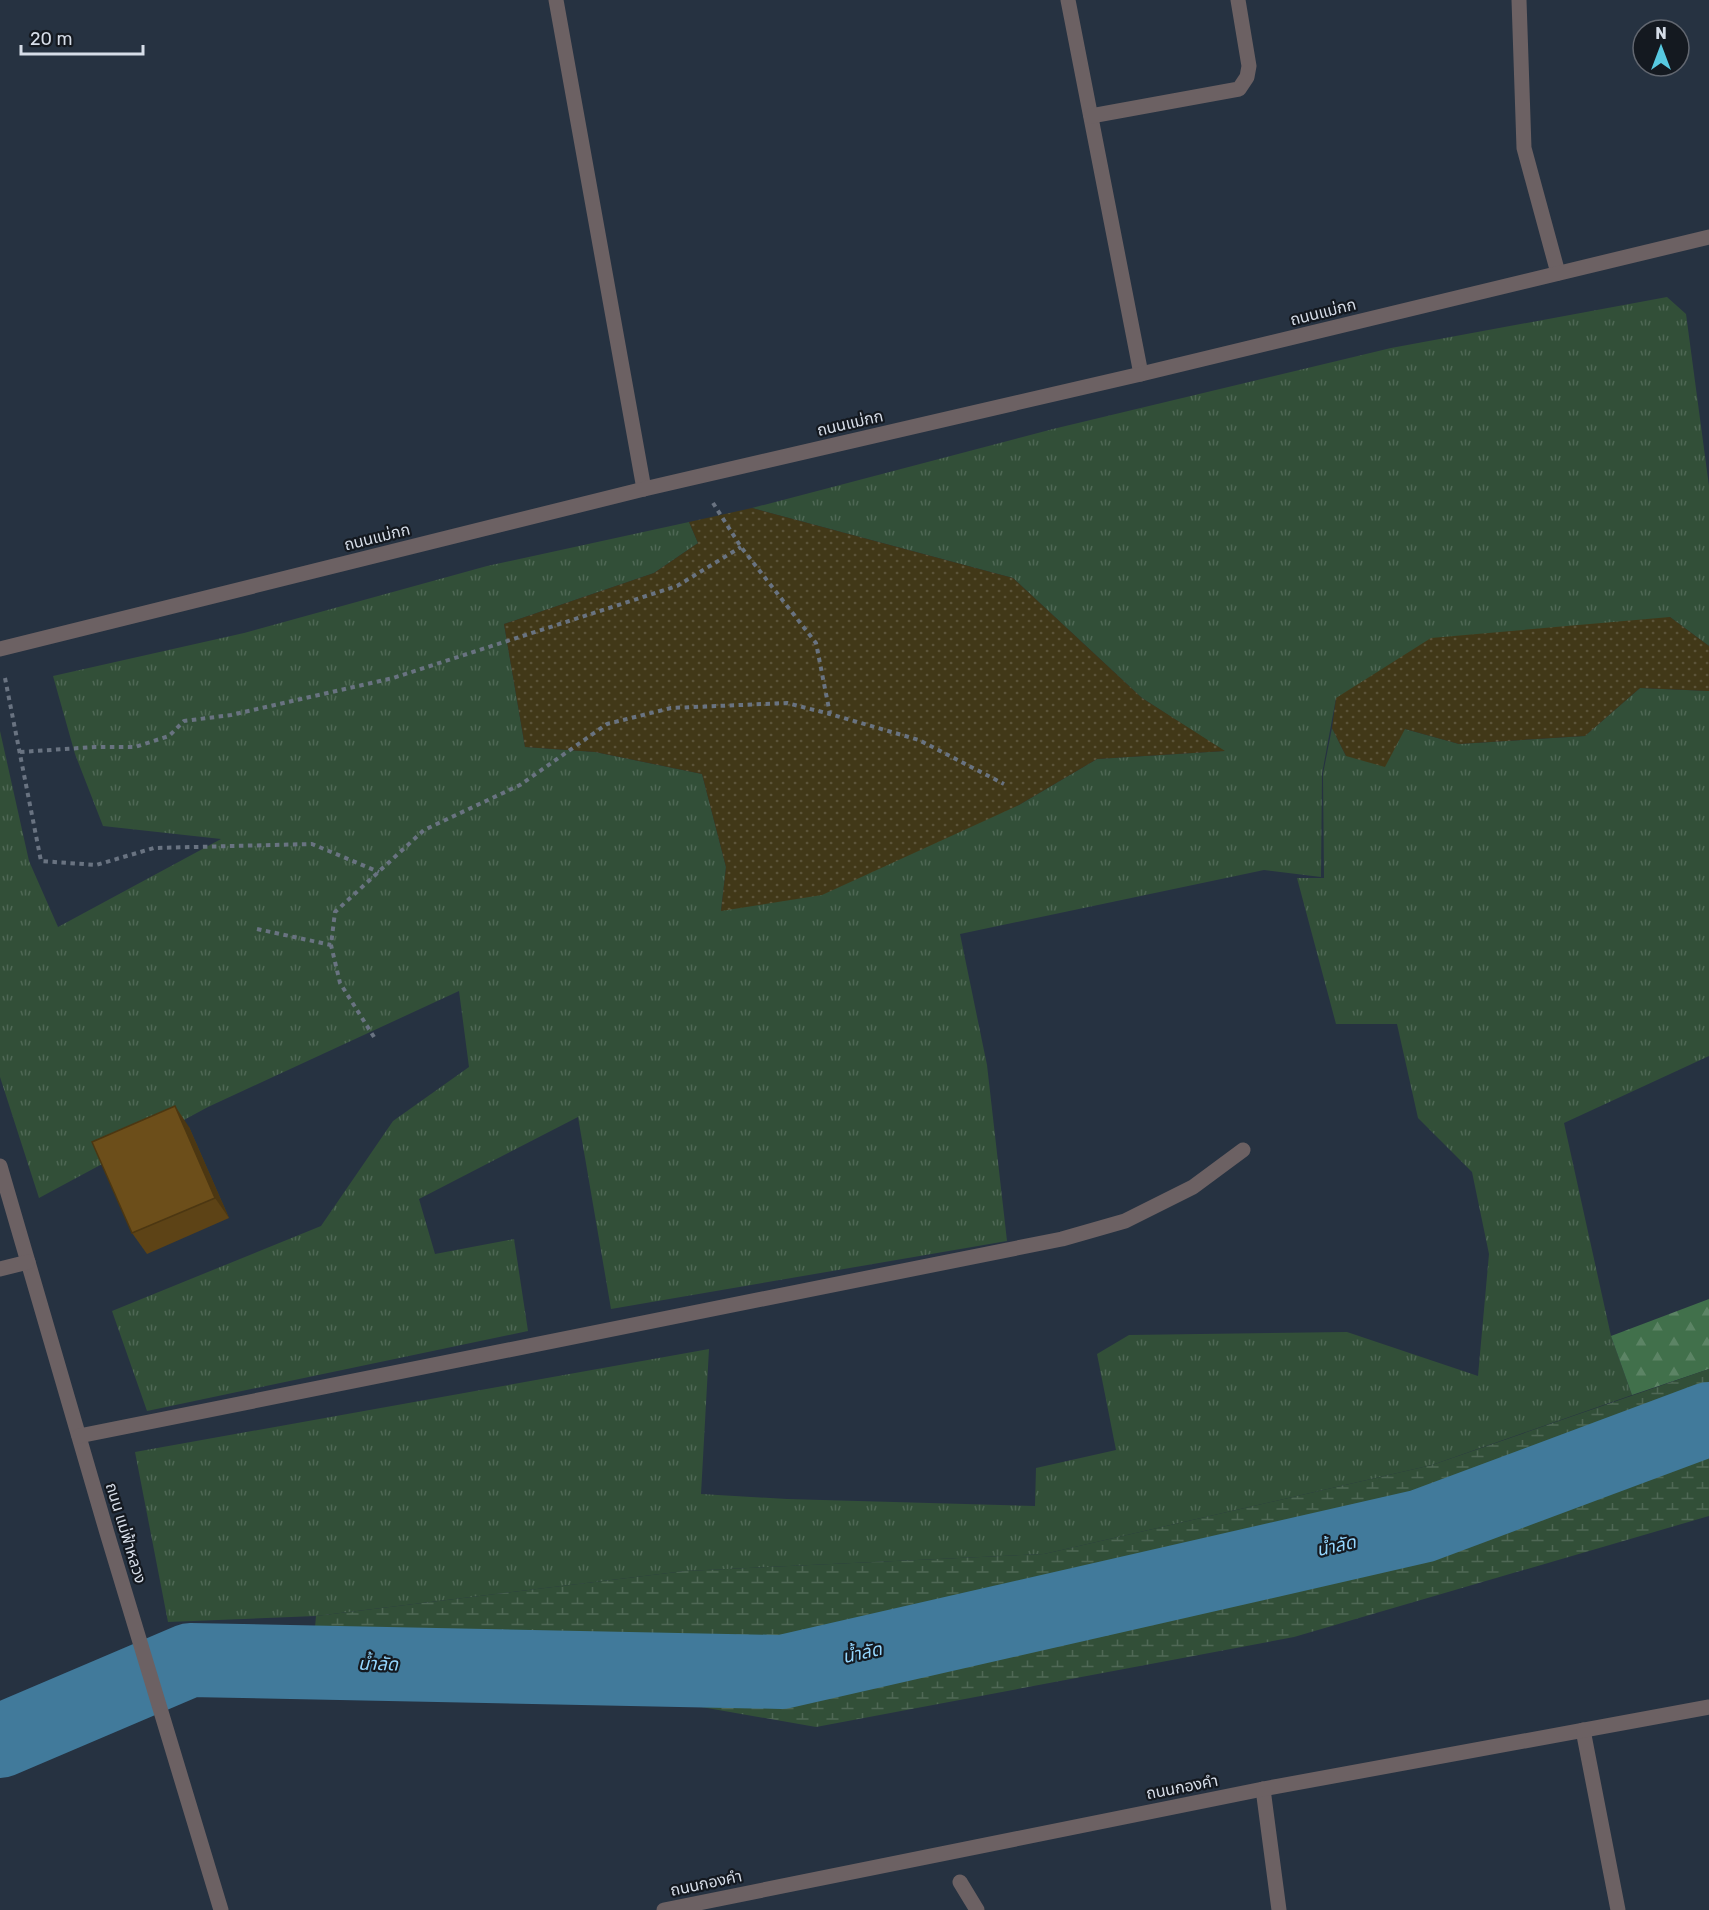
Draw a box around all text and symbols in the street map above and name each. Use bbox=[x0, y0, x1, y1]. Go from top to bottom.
scale bar bbox=[21, 18, 142, 56]
north arrow bbox=[1631, 18, 1691, 78]
text: N bbox=[1655, 24, 1667, 43]
text: 20 m bbox=[30, 28, 72, 50]
street label: ถนนแม่กก bbox=[1288, 295, 1358, 329]
street label: ถนนแม่กก bbox=[815, 406, 885, 440]
street label: ถนนแม่กก bbox=[342, 520, 412, 554]
street label: ถนน แม่ฟ้าหลวง bbox=[102, 1480, 150, 1586]
water label: น้ำลัด bbox=[1314, 1529, 1359, 1561]
water label: น้ำลัด bbox=[840, 1636, 885, 1668]
water label: น้ำลัด bbox=[358, 1651, 399, 1675]
street label: ถนนกองคำ bbox=[1144, 1771, 1220, 1803]
street label: ถนนกองคำ bbox=[668, 1866, 744, 1900]

